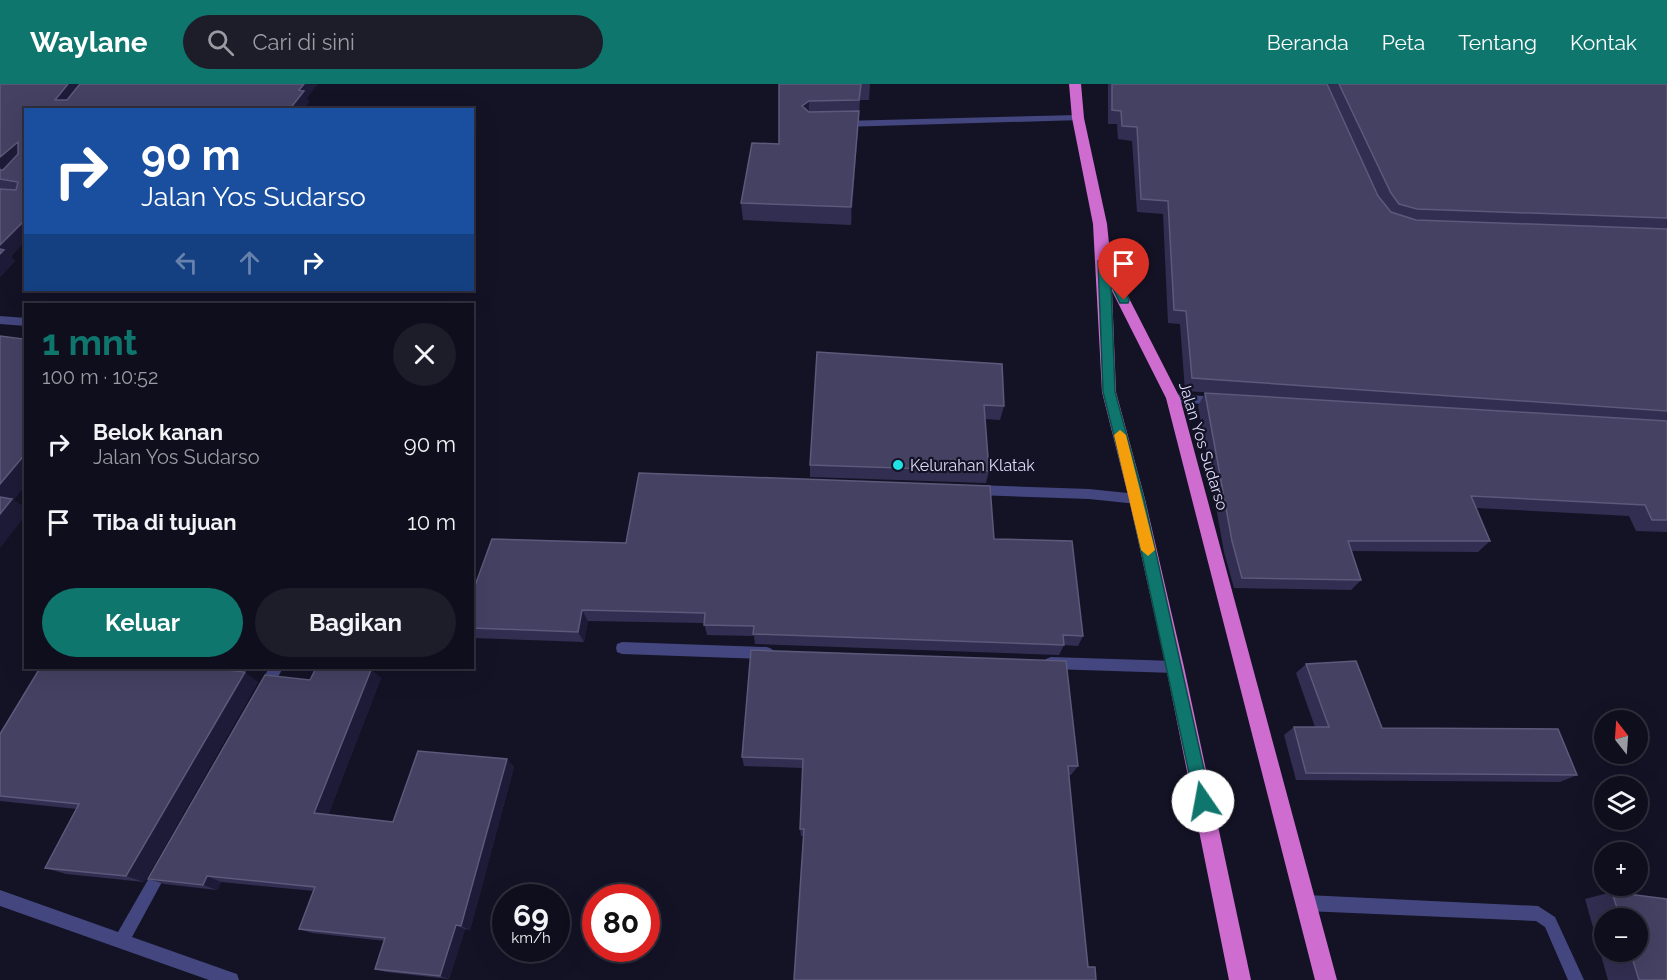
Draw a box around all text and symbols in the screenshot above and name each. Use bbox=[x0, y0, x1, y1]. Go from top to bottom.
search box bbox=[183, 15, 603, 69]
text: Waylane bbox=[30, 26, 147, 59]
icon: search bbox=[204, 26, 237, 59]
text: Cari di sini bbox=[252, 29, 355, 55]
text: Beranda bbox=[1267, 30, 1349, 55]
text: Peta bbox=[1382, 30, 1425, 55]
text: Tentang bbox=[1458, 30, 1537, 55]
text: Kontak bbox=[1570, 30, 1637, 55]
text: 90 m bbox=[141, 131, 241, 180]
icon: right bbox=[42, 132, 120, 210]
text: Jalan Yos Sudarso bbox=[141, 181, 366, 212]
pin bbox=[1098, 238, 1149, 300]
icon: left bbox=[170, 246, 203, 279]
icon: ahead bbox=[233, 246, 266, 279]
icon: right bbox=[296, 246, 329, 279]
icon: arrive bbox=[1107, 247, 1140, 280]
text: 1 mnt bbox=[42, 321, 137, 363]
button: close bbox=[393, 323, 456, 386]
text: 100 m · 10:52 bbox=[42, 365, 158, 389]
street label: Jalan Yos Sudarso bbox=[1175, 380, 1232, 513]
text: Belok kanan bbox=[93, 419, 223, 445]
icon: right bbox=[42, 428, 75, 461]
text: 90 m bbox=[404, 431, 456, 457]
text: Jalan Yos Sudarso bbox=[93, 445, 260, 469]
place label: Kelurahan Klatak bbox=[910, 456, 1035, 475]
marker: Kelurahan Klatak bbox=[891, 458, 905, 472]
icon: arrive bbox=[42, 506, 75, 539]
text: Tiba di tujuan bbox=[93, 509, 236, 535]
text: 10 m bbox=[407, 509, 456, 535]
button: Keluar bbox=[42, 588, 243, 657]
button: Bagikan bbox=[255, 588, 456, 657]
north arrow bbox=[1594, 710, 1648, 764]
map controls bbox=[1594, 710, 1648, 962]
position arrow bbox=[1171, 769, 1235, 833]
button: layers bbox=[1594, 776, 1648, 830]
button: + bbox=[1594, 842, 1648, 896]
speed limit sign: 80 bbox=[582, 884, 660, 962]
text: 69 bbox=[513, 898, 549, 933]
button: − bbox=[1594, 908, 1648, 962]
text: km/h bbox=[511, 929, 551, 947]

